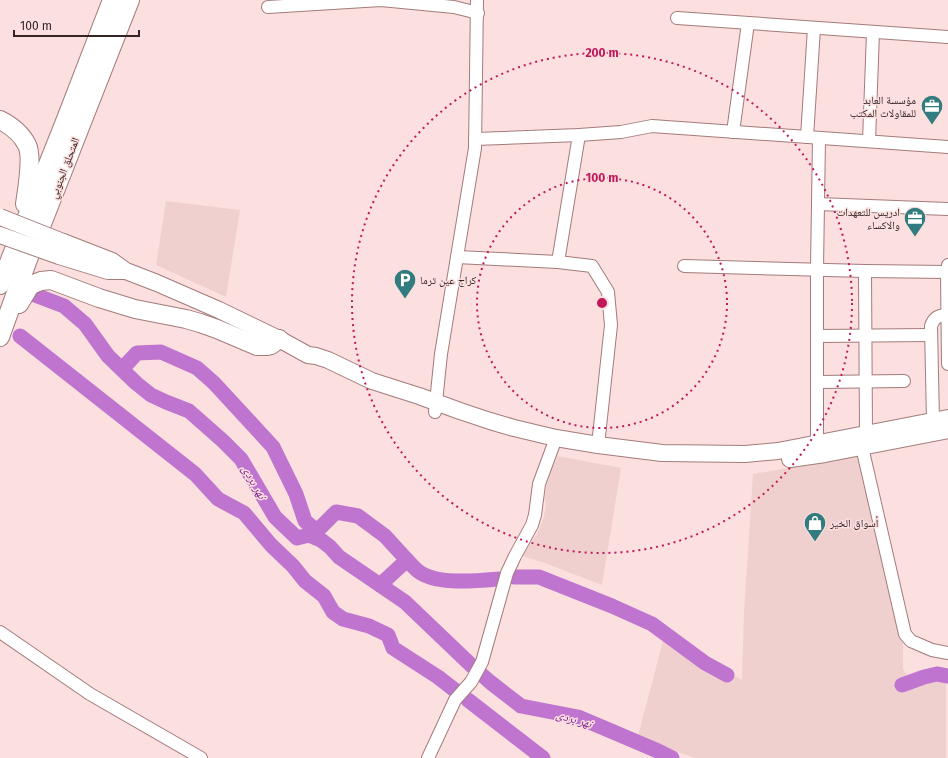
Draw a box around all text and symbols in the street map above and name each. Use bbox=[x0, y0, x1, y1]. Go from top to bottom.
scale bar bbox=[14, 12, 139, 38]
text: 100 m bbox=[20, 19, 52, 33]
text: 200 m bbox=[585, 46, 619, 60]
office icon: مؤسسة العابد للمقاولات المكتب bbox=[919, 93, 945, 126]
place label: مؤسسة العابد للمقاولات المكتب bbox=[850, 94, 916, 120]
street label: المتحلق الجنوبي bbox=[47, 136, 84, 201]
text: 100 m bbox=[586, 171, 618, 185]
office icon: ادريس للتعهدات والاكساء bbox=[902, 205, 928, 238]
place label: ادريس للتعهدات والاكساء bbox=[837, 206, 900, 232]
parking icon: كراج عين ترما bbox=[392, 267, 418, 300]
place label: كراج عين ترما bbox=[420, 274, 477, 287]
centre of rings bbox=[595, 296, 609, 310]
water label: نهر بردى bbox=[238, 463, 270, 504]
shop icon: أسواق الخير bbox=[802, 510, 828, 543]
place label: أسواق الخير bbox=[829, 516, 878, 530]
water label: نهر بردى bbox=[554, 707, 596, 732]

